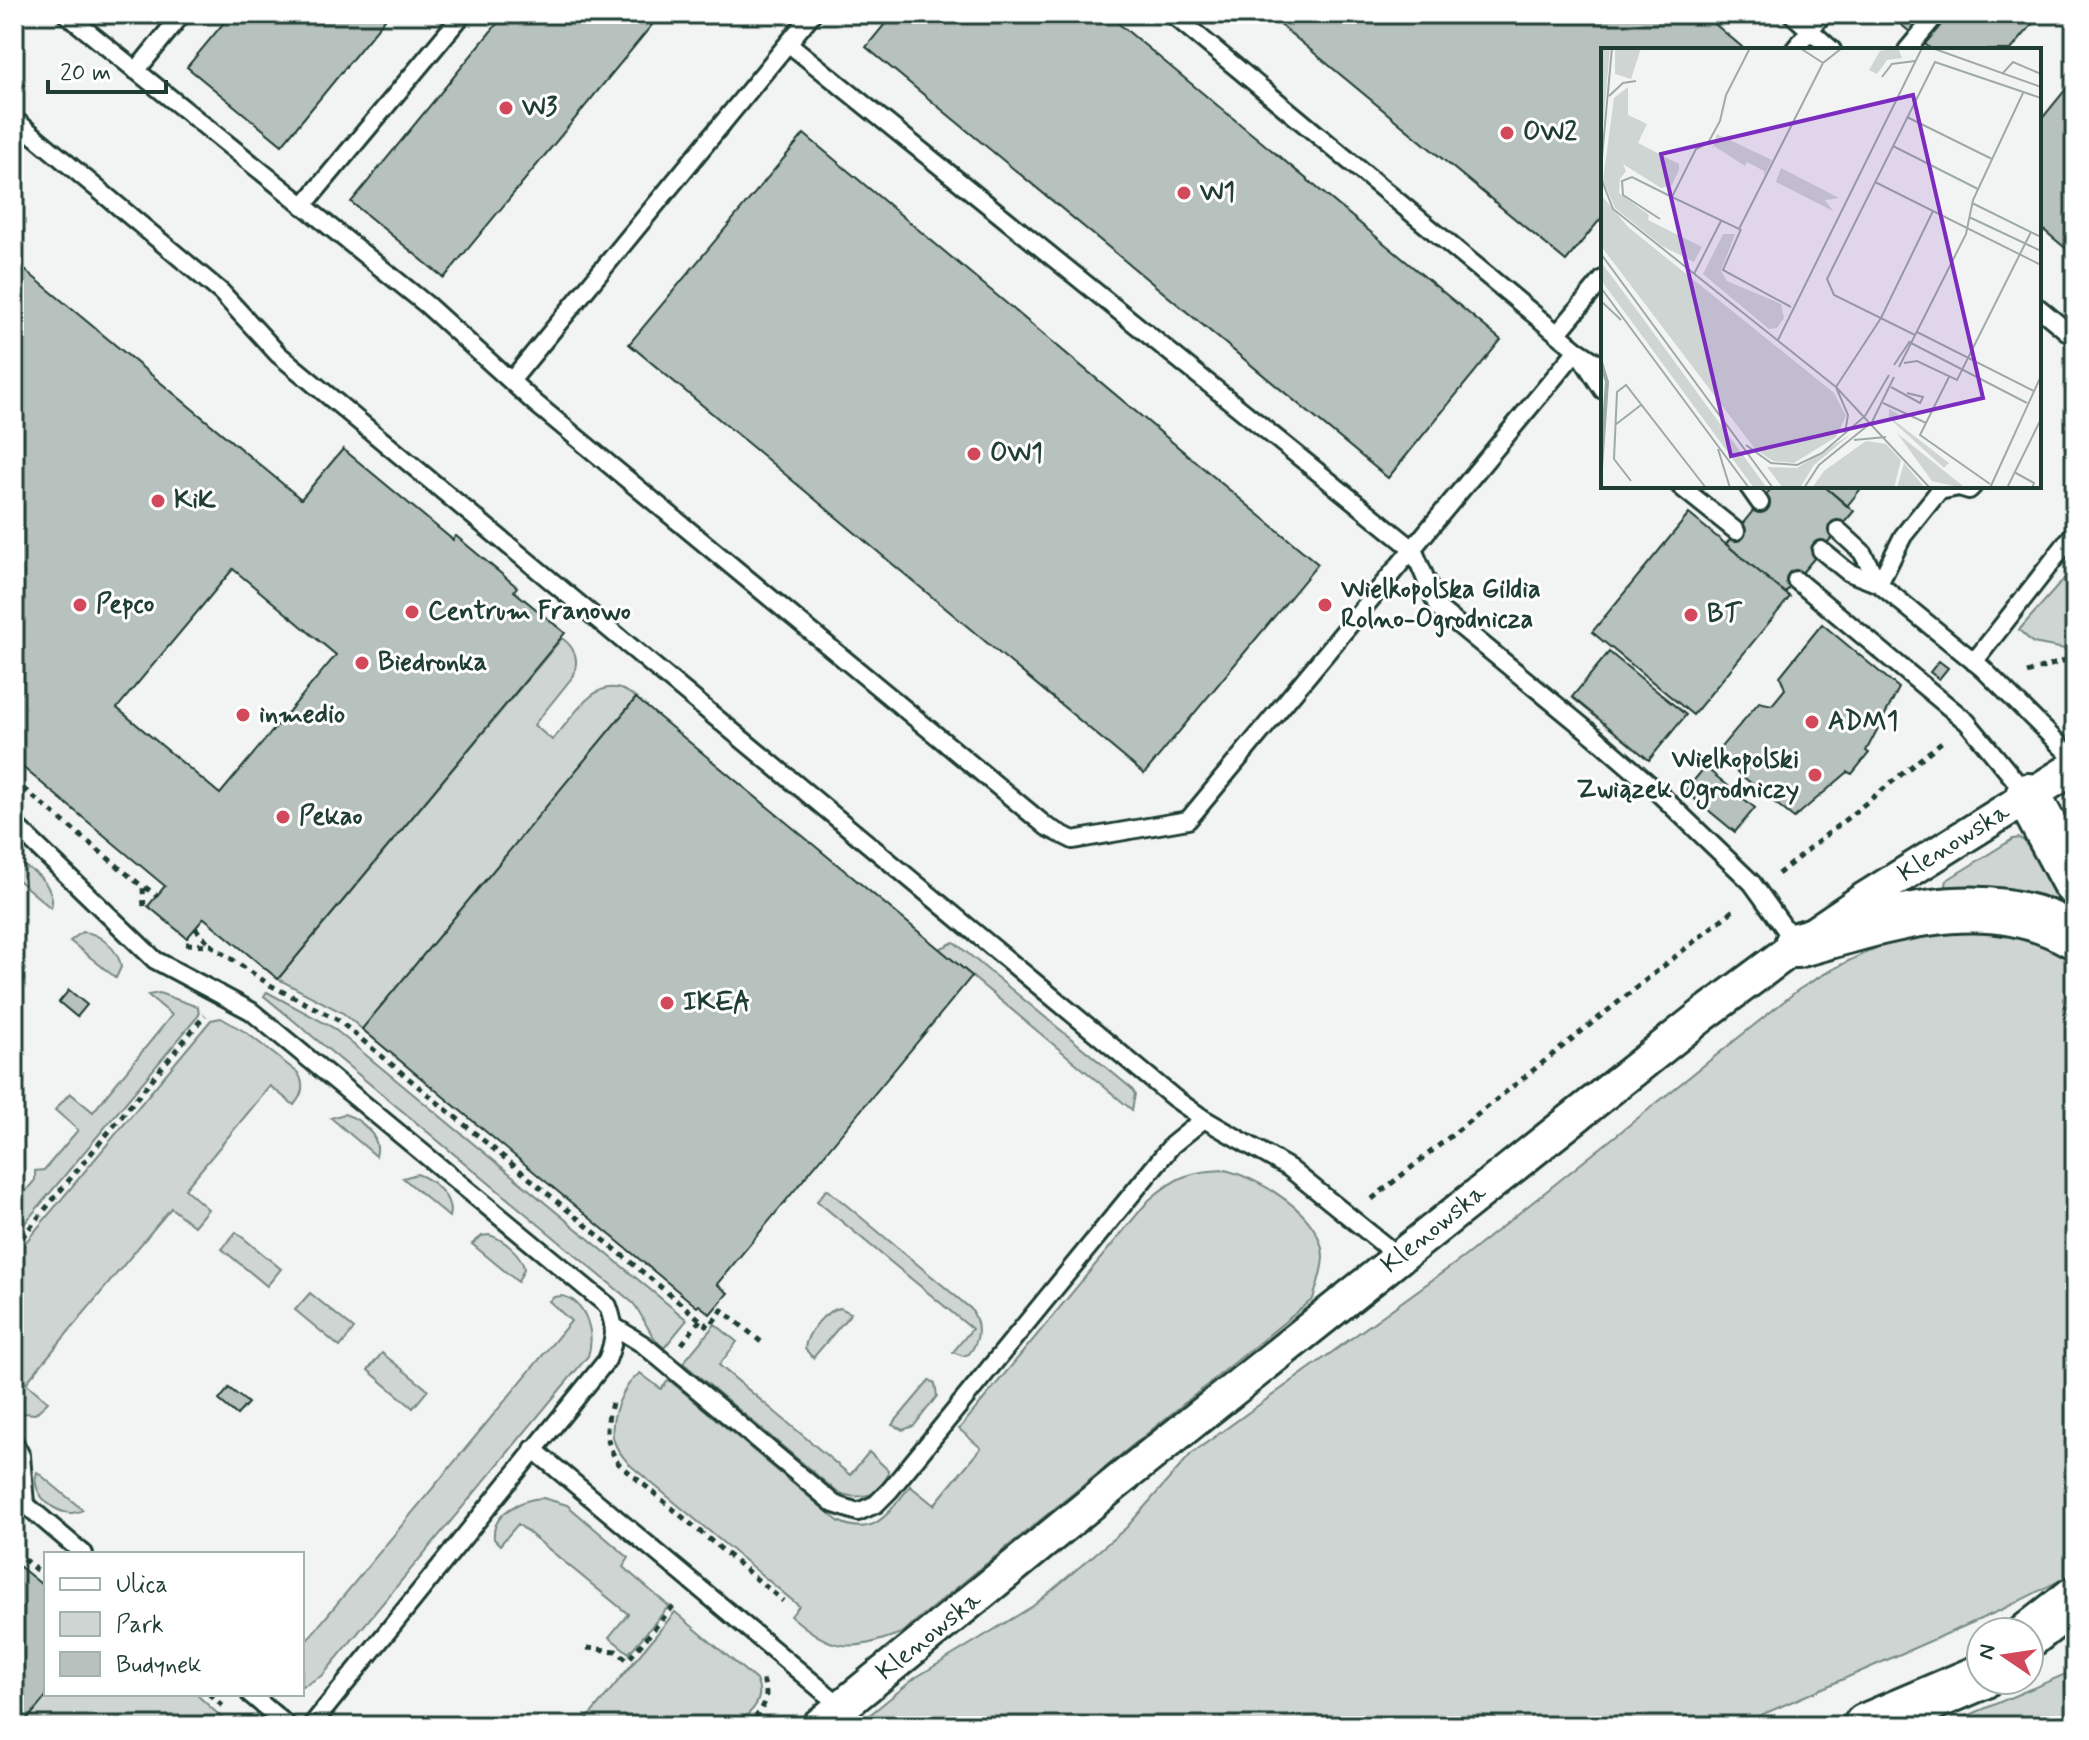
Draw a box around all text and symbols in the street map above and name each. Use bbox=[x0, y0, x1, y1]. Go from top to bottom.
scale bar bbox=[48, 44, 166, 94]
inset map bbox=[1601, 48, 2041, 488]
text: 20 m bbox=[60, 58, 111, 89]
place label: W3 bbox=[521, 91, 558, 125]
marker: W3 bbox=[497, 99, 515, 117]
place label: OW2 bbox=[1523, 116, 1577, 150]
marker: OW2 bbox=[1498, 124, 1516, 142]
place label: W1 bbox=[1199, 176, 1235, 210]
marker: W1 bbox=[1175, 184, 1193, 202]
place label: OW1 bbox=[990, 437, 1043, 471]
marker: OW1 bbox=[965, 445, 983, 463]
place label: KiK bbox=[174, 484, 216, 518]
marker: KiK bbox=[149, 492, 167, 510]
place label: Wielkopolska Gildia Rolno-Ogrodnicza bbox=[1340, 573, 1541, 638]
place label: Pepco bbox=[96, 588, 155, 622]
place label: Centrum Franowo bbox=[428, 595, 631, 629]
marker: Pepco bbox=[71, 596, 89, 614]
marker: Wielkopolska Gildia Rolno-Ogrodnicza bbox=[1316, 596, 1334, 614]
place label: BT bbox=[1707, 598, 1742, 632]
marker: Centrum Franowo bbox=[403, 603, 421, 621]
marker: BT bbox=[1682, 606, 1700, 624]
place label: Biedronka bbox=[378, 646, 487, 680]
marker: Biedronka bbox=[353, 654, 371, 672]
place label: inmedio bbox=[259, 698, 345, 732]
place label: ADM1 bbox=[1828, 705, 1898, 739]
marker: inmedio bbox=[234, 706, 252, 724]
marker: ADM1 bbox=[1803, 713, 1821, 731]
place label: Wielkopolski Związek Ogrodniczy bbox=[1576, 743, 1799, 810]
marker: Wielkopolski Związek Ogrodniczy bbox=[1806, 766, 1824, 784]
street label: Klenowska bbox=[1892, 795, 2017, 891]
place label: Pekao bbox=[299, 800, 362, 834]
marker: Pekao bbox=[274, 808, 292, 826]
place label: IKEA bbox=[683, 986, 750, 1020]
marker: IKEA bbox=[658, 994, 676, 1012]
street label: Klenowska bbox=[1374, 1176, 1494, 1282]
legend bbox=[44, 1552, 304, 1696]
text: Ulica bbox=[116, 1570, 168, 1601]
street label: Klenowska bbox=[869, 1583, 989, 1689]
text: Park bbox=[116, 1610, 164, 1641]
north arrow bbox=[1965, 1616, 2045, 1696]
text: N bbox=[1972, 1642, 2003, 1662]
text: Budynek bbox=[116, 1650, 202, 1681]

